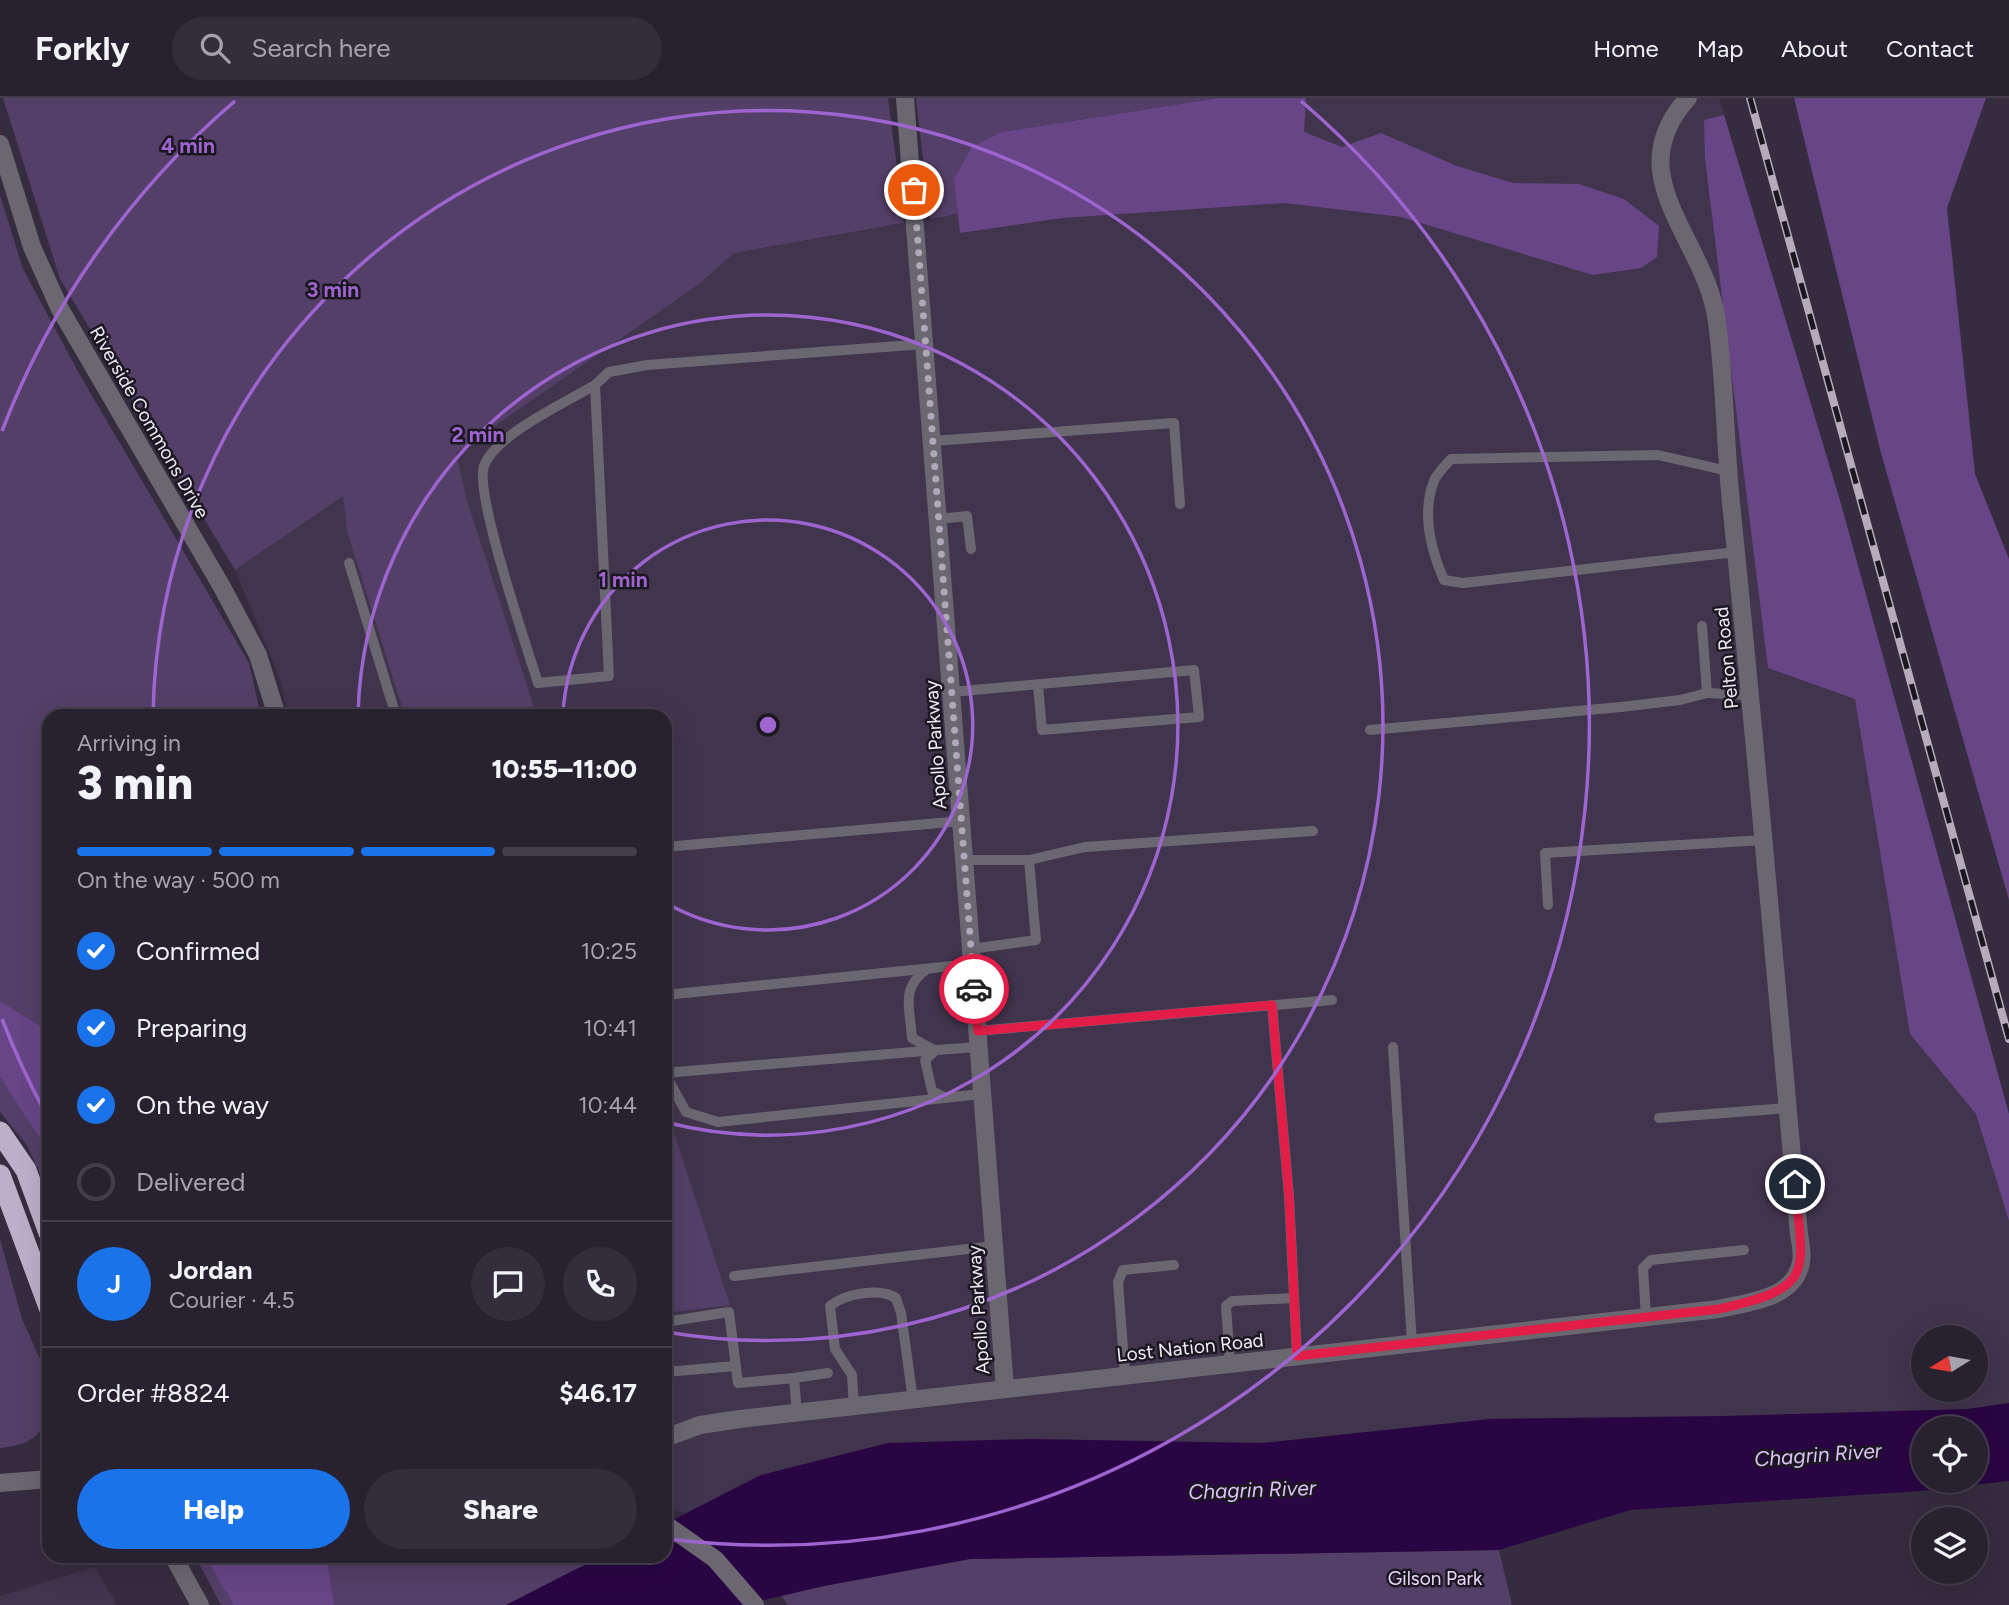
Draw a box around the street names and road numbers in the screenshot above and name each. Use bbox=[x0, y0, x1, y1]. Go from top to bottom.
street label: Riverside Commons Drive bbox=[85, 322, 214, 523]
street label: Pelton Road bbox=[1710, 606, 1743, 710]
street label: Apollo Parkway bbox=[920, 680, 951, 810]
street label: Apollo Parkway bbox=[963, 1245, 994, 1375]
street label: Lost Nation Road bbox=[1115, 1328, 1265, 1367]

